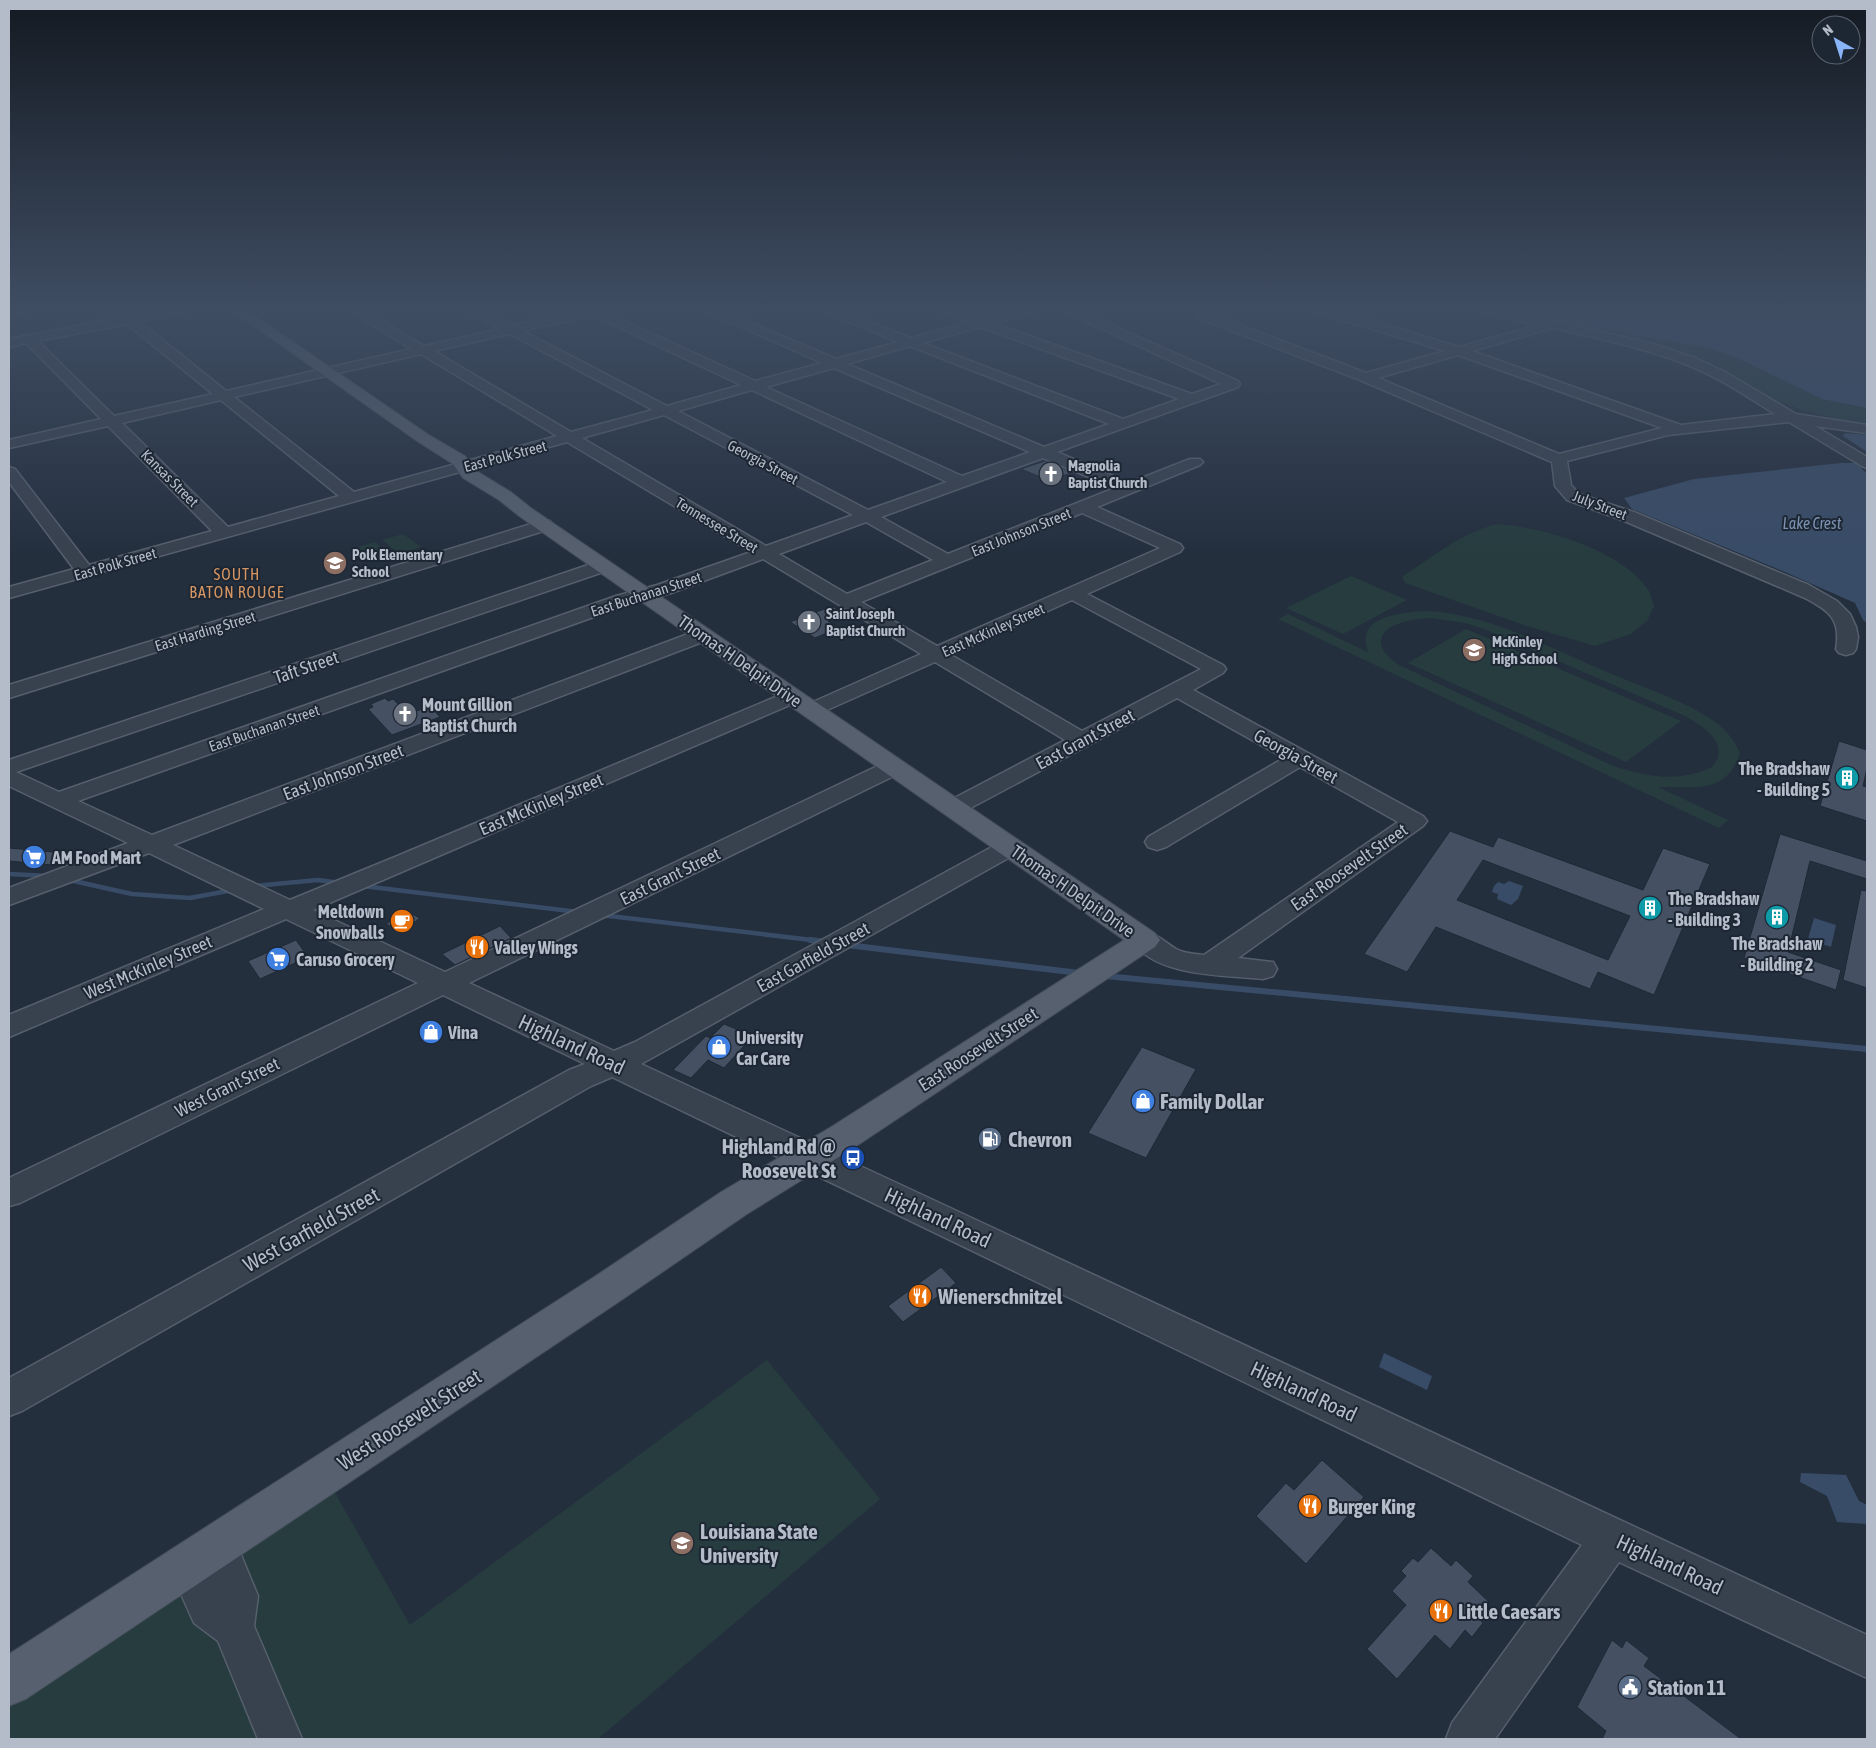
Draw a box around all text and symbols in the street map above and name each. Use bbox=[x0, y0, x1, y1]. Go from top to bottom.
north arrow bbox=[1811, 15, 1861, 65]
text: N bbox=[1820, 21, 1836, 39]
street label: Georgia Street bbox=[725, 436, 801, 488]
street label: East Polk Street bbox=[462, 437, 548, 475]
street label: Kansas Street bbox=[138, 446, 202, 510]
place label: Magnolia Baptist Church bbox=[1068, 457, 1147, 491]
church icon: Magnolia Baptist Church bbox=[1038, 461, 1064, 487]
street label: July Street bbox=[1570, 487, 1630, 523]
street label: Tennessee Street bbox=[673, 494, 761, 556]
street label: East Johnson Street bbox=[969, 504, 1073, 560]
water label: Lake Crest bbox=[1783, 514, 1842, 532]
street label: East Polk Street bbox=[72, 544, 158, 584]
place label: Polk Elementary School bbox=[352, 546, 444, 580]
school or university icon: Polk Elementary School bbox=[322, 550, 348, 576]
district label: SOUTH BATON ROUGE bbox=[189, 565, 285, 601]
street label: East Buchanan Street bbox=[588, 568, 704, 620]
street label: East McKinley Street bbox=[939, 600, 1047, 660]
place label: Saint Joseph Baptist Church bbox=[826, 605, 905, 639]
street label: East Harding Street bbox=[153, 608, 257, 654]
church icon: Saint Joseph Baptist Church bbox=[796, 609, 822, 635]
street label: Thomas H Delpit Drive bbox=[674, 611, 806, 711]
place label: McKinley High School bbox=[1492, 633, 1558, 667]
school or university icon: McKinley High School bbox=[1461, 637, 1487, 663]
street label: Taft Street bbox=[271, 646, 341, 688]
place label: Mount Gillion Baptist Church bbox=[422, 694, 517, 736]
street label: East Buchanan Street bbox=[207, 701, 321, 755]
church icon: Mount Gillion Baptist Church bbox=[392, 701, 418, 727]
street label: East Grant Street bbox=[1032, 704, 1138, 774]
street label: Georgia Street bbox=[1250, 724, 1342, 788]
street label: East Johnson Street bbox=[280, 739, 406, 805]
place label: The Bradshaw - Building 5 bbox=[1739, 758, 1830, 800]
building icon: The Bradshaw - Building 5 bbox=[1834, 765, 1860, 791]
street label: East McKinley Street bbox=[476, 768, 606, 840]
street label: East Roosevelt Street bbox=[1287, 819, 1411, 915]
street label: Thomas H Delpit Drive bbox=[1007, 841, 1139, 941]
street label: East Grant Street bbox=[617, 843, 723, 909]
supermarket icon: AM Food Mart bbox=[21, 844, 47, 870]
place label: AM Food Mart bbox=[51, 847, 142, 868]
place label: The Bradshaw - Building 3 bbox=[1668, 888, 1760, 930]
building icon: The Bradshaw - Building 3 bbox=[1637, 895, 1663, 921]
place label: Meltdown Snowballs bbox=[316, 901, 385, 943]
building icon: The Bradshaw - Building 2 bbox=[1764, 904, 1790, 930]
cafe icon: Meltdown Snowballs bbox=[389, 908, 415, 934]
street label: East Garfield Street bbox=[753, 917, 873, 997]
street label: West McKinley Street bbox=[81, 931, 215, 1003]
place label: The Bradshaw - Building 2 bbox=[1731, 933, 1823, 975]
restaurant icon: Valley Wings bbox=[464, 934, 490, 960]
place label: Valley Wings bbox=[493, 937, 579, 958]
supermarket icon: Caruso Grocery bbox=[265, 946, 291, 972]
place label: Caruso Grocery bbox=[296, 949, 395, 970]
street label: East Roosevelt Street bbox=[915, 1003, 1041, 1095]
street label: Highland Road bbox=[515, 1009, 629, 1079]
shop icon: Vina bbox=[418, 1019, 444, 1045]
place label: Vina bbox=[447, 1022, 478, 1043]
place label: University Car Care bbox=[736, 1027, 804, 1069]
shop icon: University Car Care bbox=[706, 1034, 732, 1060]
street label: West Grant Street bbox=[171, 1053, 283, 1121]
shop icon: Family Dollar bbox=[1130, 1088, 1156, 1114]
place label: Family Dollar bbox=[1160, 1089, 1264, 1113]
fuel station icon: Chevron bbox=[977, 1126, 1003, 1152]
place label: Chevron bbox=[1008, 1127, 1072, 1151]
place label: Highland Rd @ Roosevelt St bbox=[722, 1134, 836, 1182]
bus stop icon: Highland Rd @ Roosevelt St bbox=[840, 1145, 866, 1171]
street label: West Garfield Street bbox=[239, 1182, 383, 1276]
street label: Highland Road bbox=[881, 1182, 995, 1252]
restaurant icon: Wienerschnitzel bbox=[907, 1283, 933, 1309]
place label: Wienerschnitzel bbox=[937, 1284, 1063, 1308]
street label: Highland Road bbox=[1247, 1356, 1361, 1426]
street label: West Roosevelt Street bbox=[333, 1364, 485, 1474]
restaurant icon: Burger King bbox=[1297, 1493, 1323, 1519]
place label: Burger King bbox=[1328, 1494, 1416, 1518]
place label: Louisiana State University bbox=[700, 1519, 818, 1567]
street label: Highland Road bbox=[1613, 1529, 1727, 1599]
school or university icon: Louisiana State University bbox=[669, 1530, 695, 1556]
restaurant icon: Little Caesars bbox=[1428, 1598, 1454, 1624]
place label: Little Caesars bbox=[1458, 1599, 1561, 1623]
public building icon: Station 11 bbox=[1617, 1674, 1643, 1700]
place label: Station 11 bbox=[1648, 1675, 1726, 1699]

